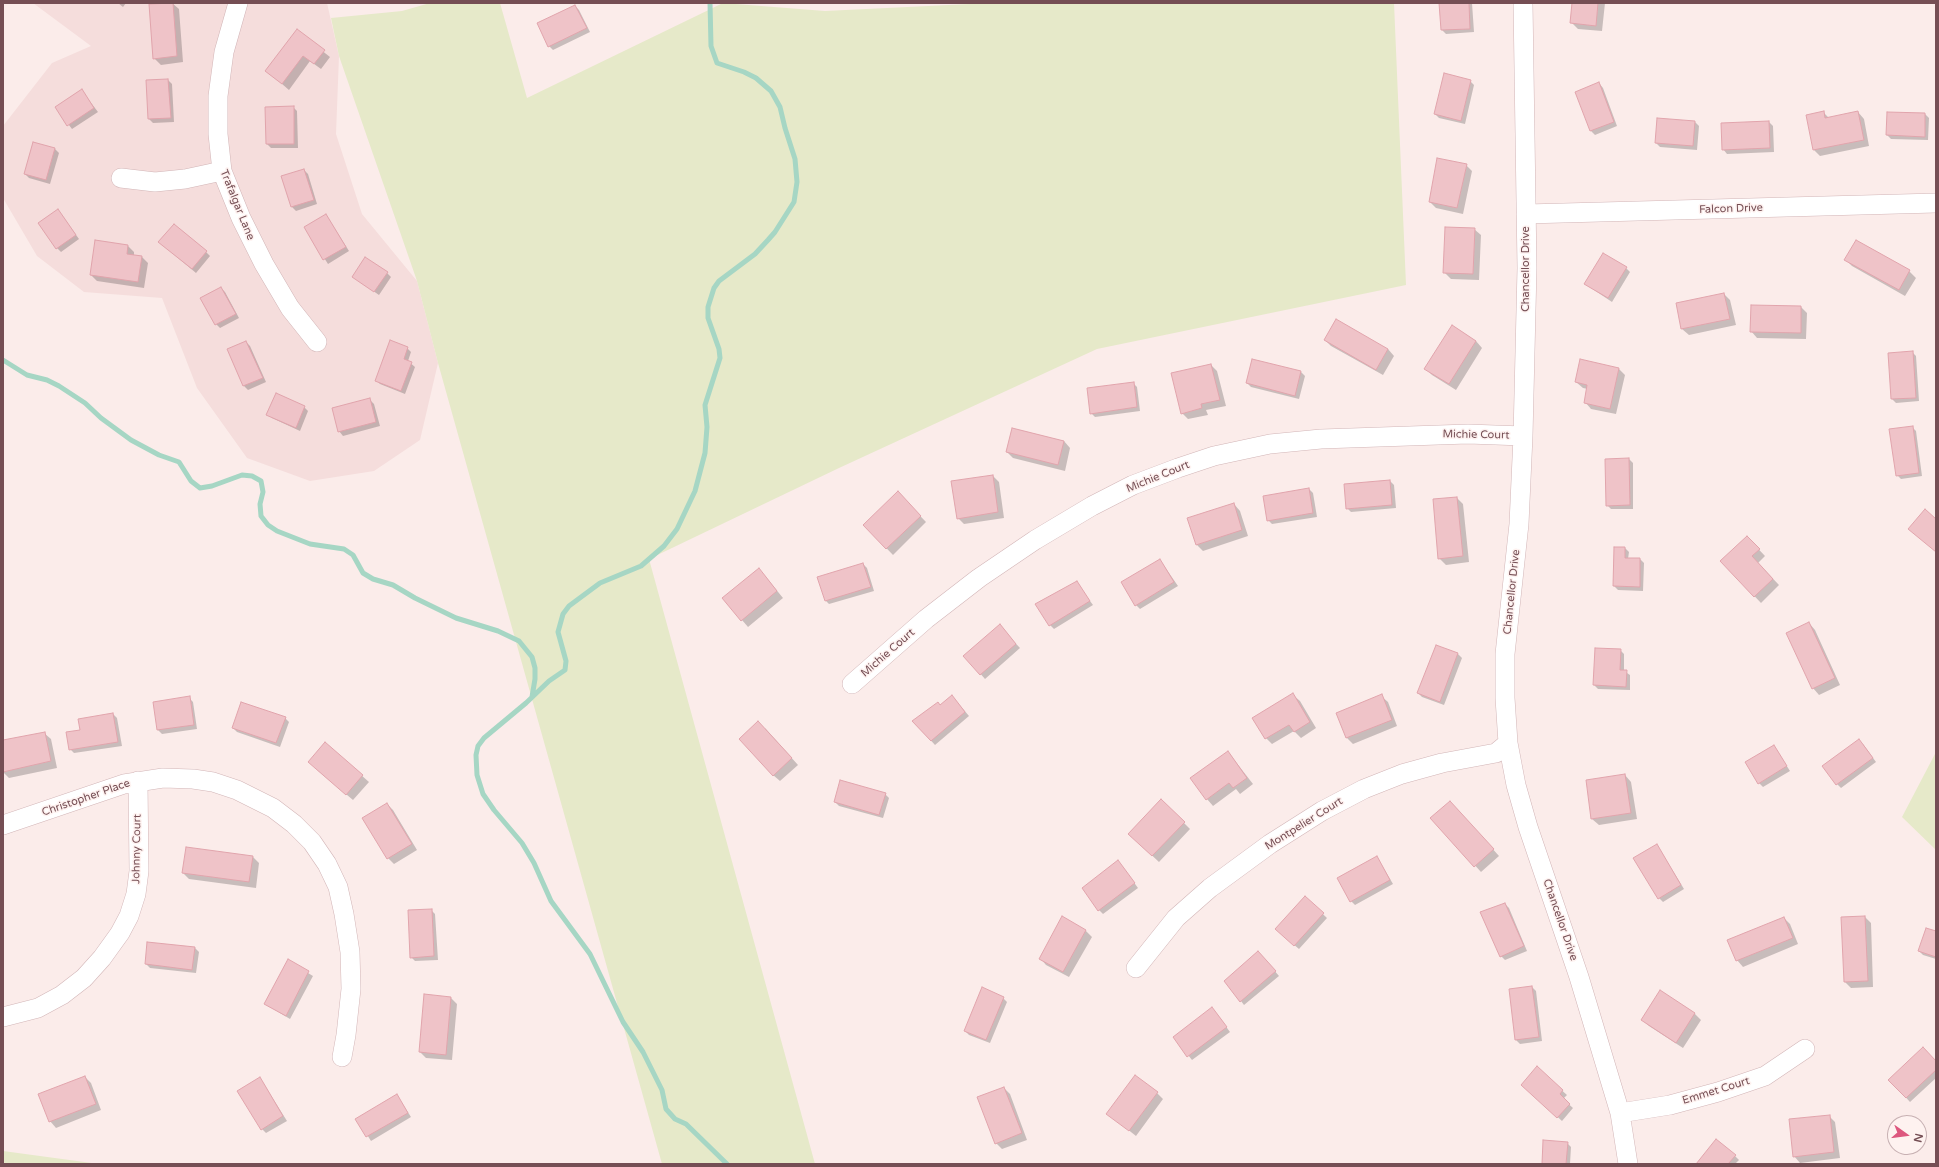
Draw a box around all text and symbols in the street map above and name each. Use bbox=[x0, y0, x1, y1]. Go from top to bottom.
street label: Trafalgar Lane bbox=[217, 168, 257, 242]
street label: Falcon Drive bbox=[1699, 201, 1763, 217]
street label: Chancellor Drive bbox=[1519, 226, 1533, 312]
street label: Michie Court bbox=[1442, 428, 1510, 442]
street label: Michie Court bbox=[1125, 458, 1191, 496]
street label: Chancellor Drive bbox=[1501, 549, 1523, 635]
street label: Michie Court bbox=[858, 626, 918, 680]
street label: Christopher Place bbox=[40, 777, 132, 819]
street label: Montpelier Court bbox=[1263, 795, 1345, 853]
street label: Johnny Court bbox=[130, 814, 144, 884]
street label: Chancellor Drive bbox=[1540, 877, 1580, 963]
street label: Emmet Court bbox=[1681, 1074, 1751, 1108]
north arrow bbox=[1887, 1115, 1927, 1155]
text: N bbox=[1911, 1132, 1926, 1144]

